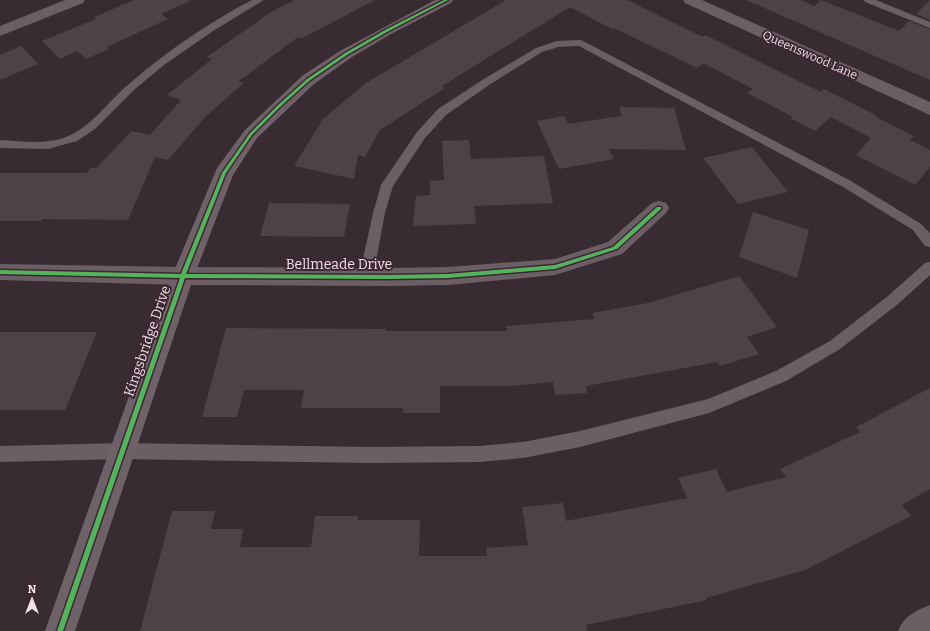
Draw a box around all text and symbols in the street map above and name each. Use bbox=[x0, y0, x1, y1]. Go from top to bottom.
street label: Queenswood Lane bbox=[760, 28, 860, 82]
street label: Bellmeade Drive bbox=[286, 256, 392, 273]
street label: Kingsbridge Drive bbox=[121, 283, 174, 399]
north arrow bbox=[12, 579, 52, 619]
text: N bbox=[28, 583, 37, 596]

